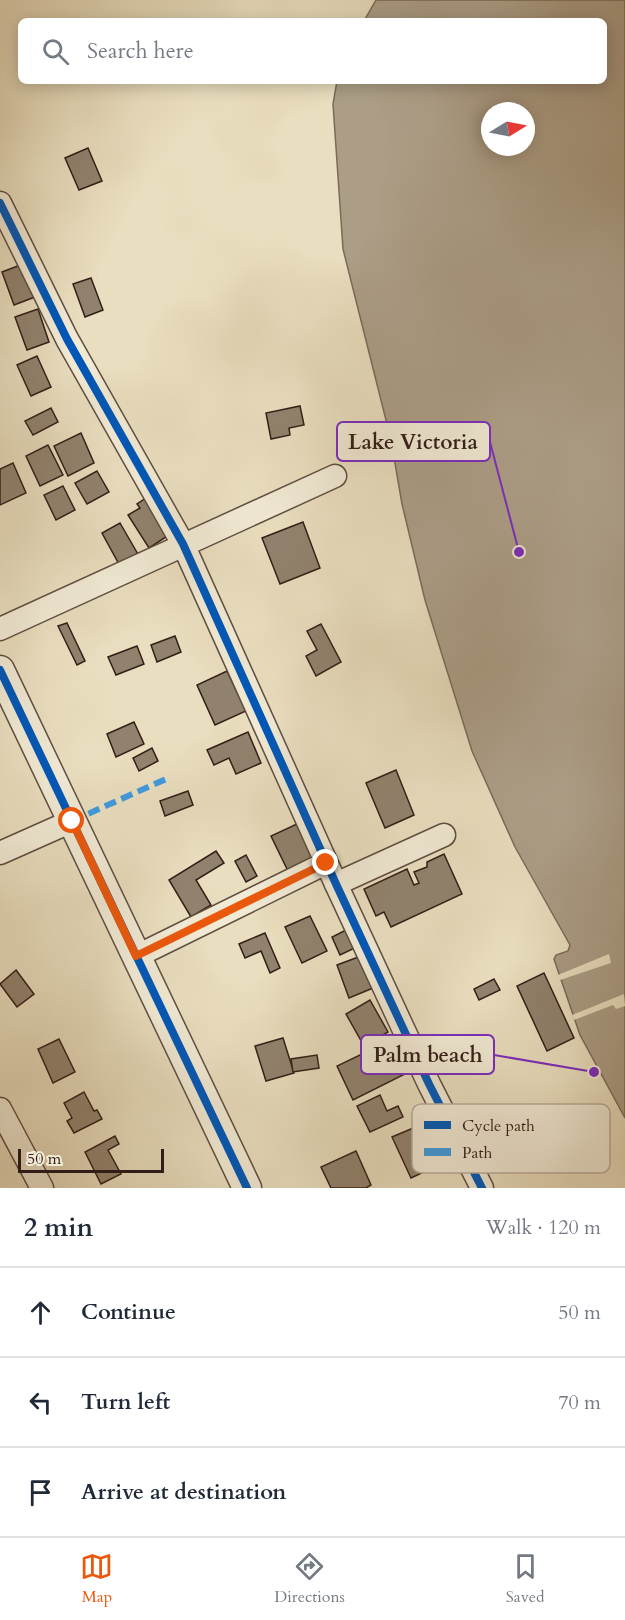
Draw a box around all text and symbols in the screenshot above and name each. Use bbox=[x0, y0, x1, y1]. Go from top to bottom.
search box bbox=[18, 18, 607, 84]
icon: search bbox=[39, 35, 72, 68]
text: Search here bbox=[87, 36, 194, 66]
north arrow bbox=[481, 102, 535, 156]
callout: Lake Victoria bbox=[337, 422, 490, 461]
text: Lake Victoria bbox=[348, 428, 478, 457]
route start bbox=[58, 807, 84, 833]
route end bbox=[312, 849, 338, 875]
callout: Palm beach bbox=[361, 1035, 494, 1074]
text: Palm beach bbox=[373, 1041, 483, 1070]
legend bbox=[412, 1104, 610, 1173]
text: Cycle path bbox=[462, 1115, 535, 1137]
text: Path bbox=[462, 1142, 492, 1164]
scale bar bbox=[18, 1146, 164, 1174]
text: 50 m bbox=[27, 1148, 61, 1170]
text: 2 min bbox=[24, 1210, 93, 1245]
text: Walk · 120 m bbox=[486, 1214, 601, 1241]
icon: ahead bbox=[24, 1296, 57, 1329]
text: Continue bbox=[81, 1297, 176, 1327]
text: 50 m bbox=[558, 1299, 601, 1326]
icon: left bbox=[24, 1386, 57, 1419]
text: Turn left bbox=[81, 1387, 170, 1417]
text: 70 m bbox=[558, 1389, 601, 1416]
icon: arrive bbox=[24, 1476, 57, 1509]
text: Arrive at destination bbox=[81, 1477, 286, 1507]
tab: Map bbox=[80, 1550, 113, 1608]
tab: Directions bbox=[274, 1550, 345, 1608]
tab: Saved bbox=[506, 1550, 545, 1608]

